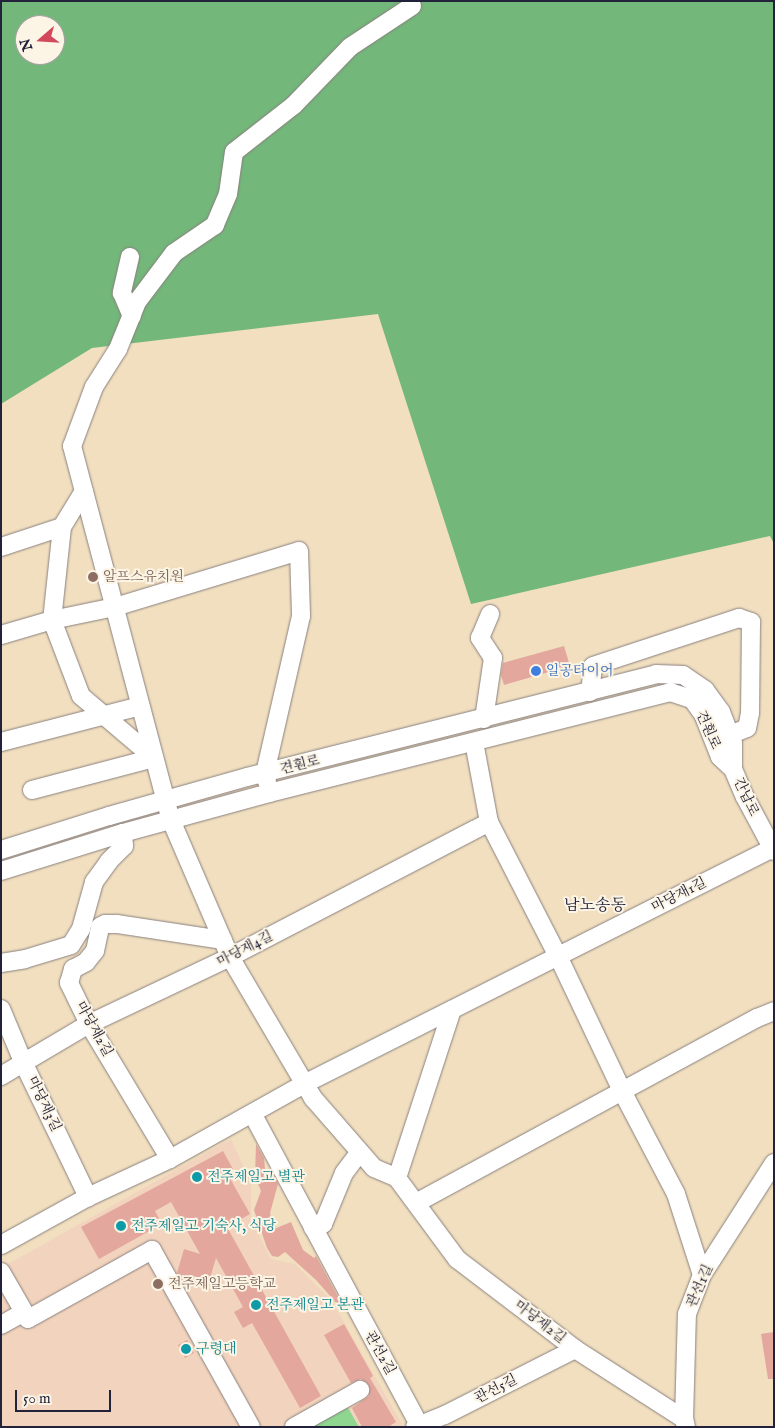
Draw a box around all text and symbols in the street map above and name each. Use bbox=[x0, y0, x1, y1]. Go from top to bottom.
north arrow bbox=[15, 15, 65, 65]
text: N bbox=[16, 36, 37, 53]
place label: 알프스유치원 bbox=[103, 569, 184, 585]
marker: 알프스유치원 bbox=[87, 571, 99, 583]
place label: 일공타이어 bbox=[546, 663, 614, 679]
marker: 일공타이어 bbox=[530, 665, 542, 677]
street label: 견훤로 bbox=[692, 708, 724, 752]
street label: 견훤로 bbox=[278, 752, 322, 778]
street label: 간납로 bbox=[730, 775, 762, 819]
street label: 마당재1길 bbox=[649, 874, 709, 916]
district label: 남노송동 bbox=[564, 896, 626, 916]
street label: 마당재4길 bbox=[214, 928, 276, 970]
street label: 마당재2길 bbox=[72, 998, 116, 1060]
street label: 마당재3길 bbox=[23, 1074, 65, 1134]
place label: 전주제일고 별관 bbox=[207, 1169, 305, 1185]
marker: 전주제일고 별관 bbox=[191, 1171, 203, 1183]
place label: 전주제일고 기숙사, 식당 bbox=[131, 1218, 276, 1234]
marker: 전주제일고 기숙사, 식당 bbox=[115, 1220, 127, 1232]
street label: 관선1길 bbox=[683, 1262, 717, 1310]
place label: 전주제일고등학교 bbox=[168, 1276, 276, 1292]
marker: 전주제일고등학교 bbox=[152, 1278, 164, 1290]
place label: 전주제일고 본관 bbox=[266, 1297, 364, 1313]
street label: 마당재2길 bbox=[511, 1297, 569, 1347]
marker: 전주제일고 본관 bbox=[250, 1299, 262, 1311]
street label: 관선2길 bbox=[361, 1328, 399, 1378]
place label: 구령대 bbox=[196, 1341, 237, 1357]
marker: 구령대 bbox=[180, 1343, 192, 1355]
street label: 관선5길 bbox=[472, 1371, 520, 1407]
scale bar bbox=[18, 1380, 114, 1412]
text: 50 m bbox=[23, 1389, 51, 1408]

